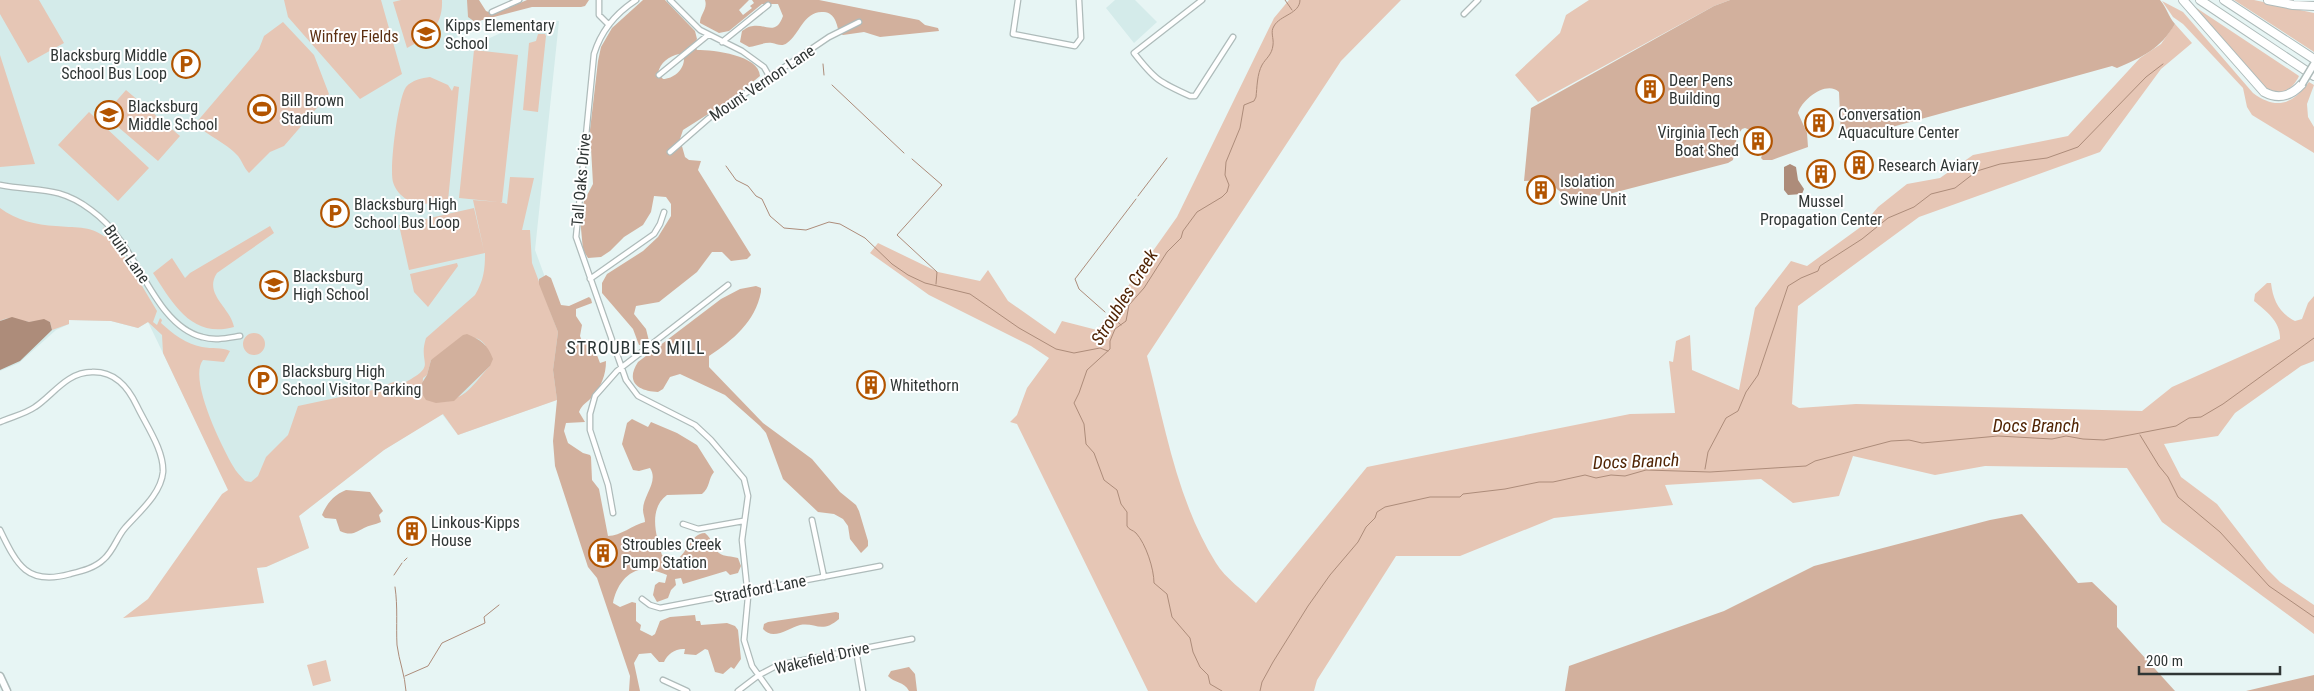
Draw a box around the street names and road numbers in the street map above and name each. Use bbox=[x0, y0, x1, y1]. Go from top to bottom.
street label: Mount Vernon Lane bbox=[706, 41, 818, 125]
street label: Tall Oaks Drive bbox=[567, 133, 595, 227]
street label: Bruin Lane bbox=[100, 221, 154, 287]
street label: Stradford Lane bbox=[712, 571, 808, 607]
street label: Wakefield Drive bbox=[773, 638, 871, 678]

